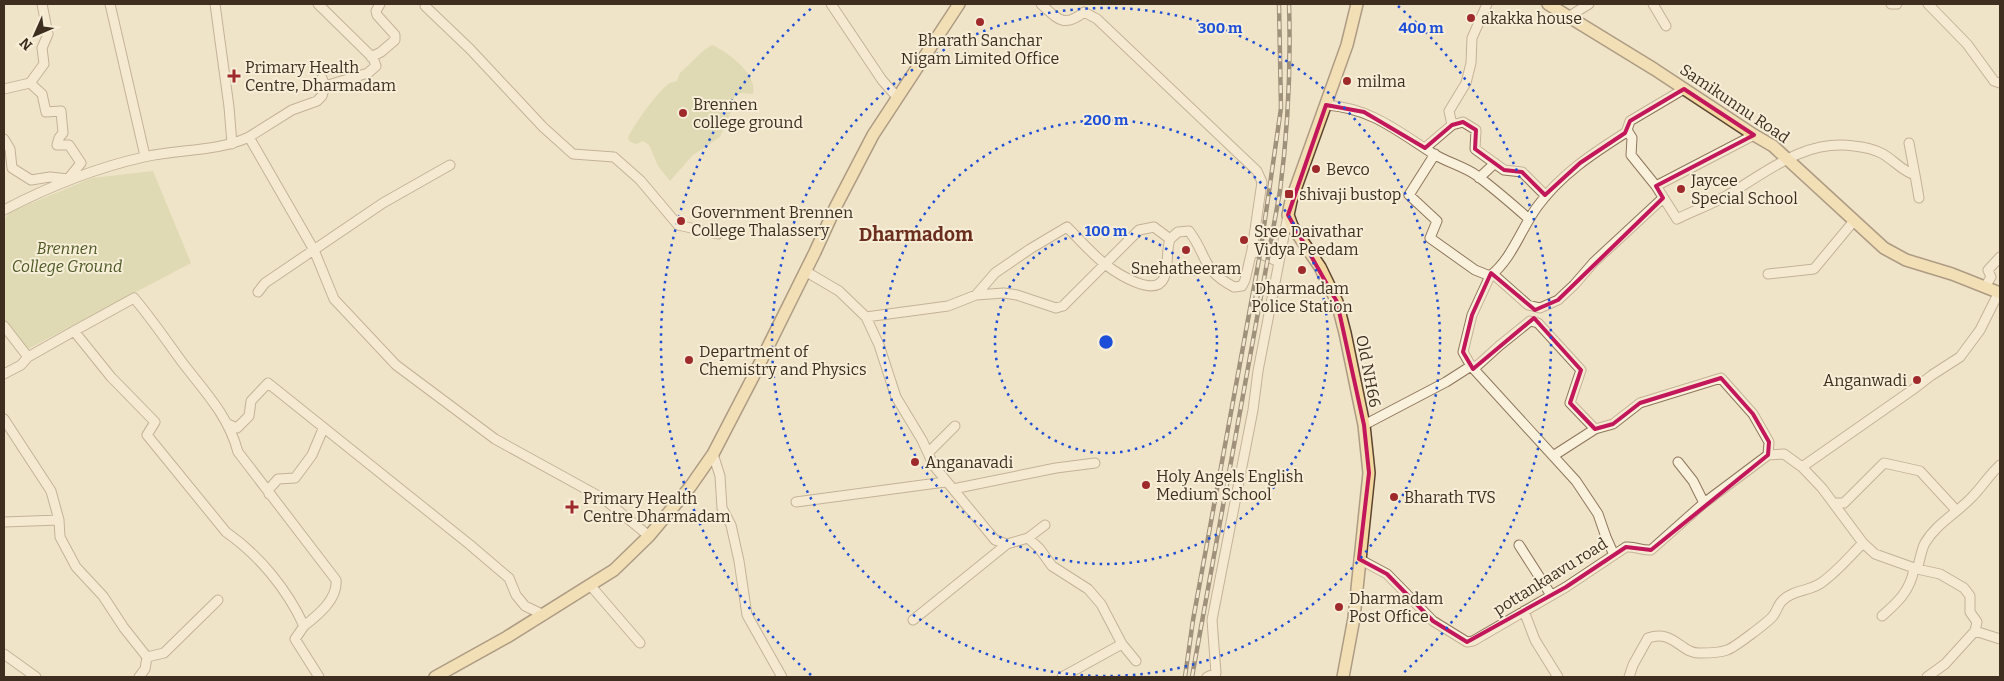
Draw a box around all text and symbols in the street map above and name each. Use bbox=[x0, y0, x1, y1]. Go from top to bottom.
place label: akakka house bbox=[1481, 9, 1582, 28]
north arrow bbox=[10, 10, 60, 60]
marker: akakka house bbox=[1465, 12, 1477, 24]
marker: Bharath Sanchar Nigam Limited Office bbox=[974, 16, 986, 28]
text: 300 m bbox=[1198, 19, 1243, 37]
text: 400 m bbox=[1398, 19, 1444, 37]
place label: Bharath Sanchar Nigam Limited Office bbox=[901, 31, 1059, 68]
text: N bbox=[16, 34, 36, 54]
place label: Primary Health Centre, Dharmadam bbox=[245, 58, 396, 95]
street label: Samikunnu Road bbox=[1676, 60, 1793, 147]
marker: Primary Health Centre, Dharmadam bbox=[227, 69, 241, 83]
place label: milma bbox=[1357, 72, 1406, 91]
marker: milma bbox=[1341, 75, 1353, 87]
place label: Brennen college ground bbox=[693, 95, 803, 132]
marker: Brennen college ground bbox=[677, 107, 689, 119]
text: 200 m bbox=[1084, 111, 1129, 129]
place label: Bevco bbox=[1326, 160, 1370, 179]
marker: Bevco bbox=[1310, 163, 1322, 175]
place label: Jaycee Special School bbox=[1690, 171, 1798, 208]
marker: Jaycee Special School bbox=[1675, 183, 1687, 195]
place label: shivaji bustop bbox=[1299, 185, 1401, 204]
marker: shivaji bustop bbox=[1283, 188, 1295, 200]
place label: Government Brennen College Thalassery bbox=[691, 203, 853, 240]
marker: Government Brennen College Thalassery bbox=[675, 215, 687, 227]
text: 100 m bbox=[1085, 222, 1128, 240]
place label: Sree Daivathar Vidya Peedam bbox=[1254, 222, 1363, 259]
district label: Dharmadom bbox=[859, 223, 973, 246]
marker: Sree Daivathar Vidya Peedam bbox=[1238, 234, 1250, 246]
park label: Brennen College Ground bbox=[12, 239, 122, 276]
marker: Snehatheeram bbox=[1180, 244, 1192, 256]
place label: Snehatheeram bbox=[1131, 259, 1241, 278]
marker: Dharmadam Police Station bbox=[1296, 264, 1308, 276]
place label: Dharmadam Police Station bbox=[1251, 279, 1353, 316]
centre of rings bbox=[1097, 333, 1115, 351]
street label: Old NH66 bbox=[1352, 333, 1385, 409]
place label: Department of Chemistry and Physics bbox=[699, 342, 867, 379]
marker: Department of Chemistry and Physics bbox=[683, 354, 695, 366]
place label: Anganwadi bbox=[1823, 371, 1907, 390]
marker: Anganwadi bbox=[1911, 374, 1923, 386]
place label: Anganavadi bbox=[925, 453, 1013, 472]
marker: Anganavadi bbox=[909, 456, 921, 468]
place label: Holy Angels English Medium School bbox=[1156, 467, 1303, 504]
marker: Holy Angels English Medium School bbox=[1140, 479, 1152, 491]
place label: Bharath TVS bbox=[1404, 488, 1496, 507]
place label: Primary Health Centre Dharmadam bbox=[583, 489, 730, 526]
marker: Bharath TVS bbox=[1388, 491, 1400, 503]
marker: Primary Health Centre Dharmadam bbox=[565, 500, 579, 514]
street label: pottankaavu road bbox=[1490, 534, 1611, 619]
place label: Dharmadam Post Office bbox=[1349, 589, 1443, 626]
marker: Dharmadam Post Office bbox=[1333, 601, 1345, 613]

